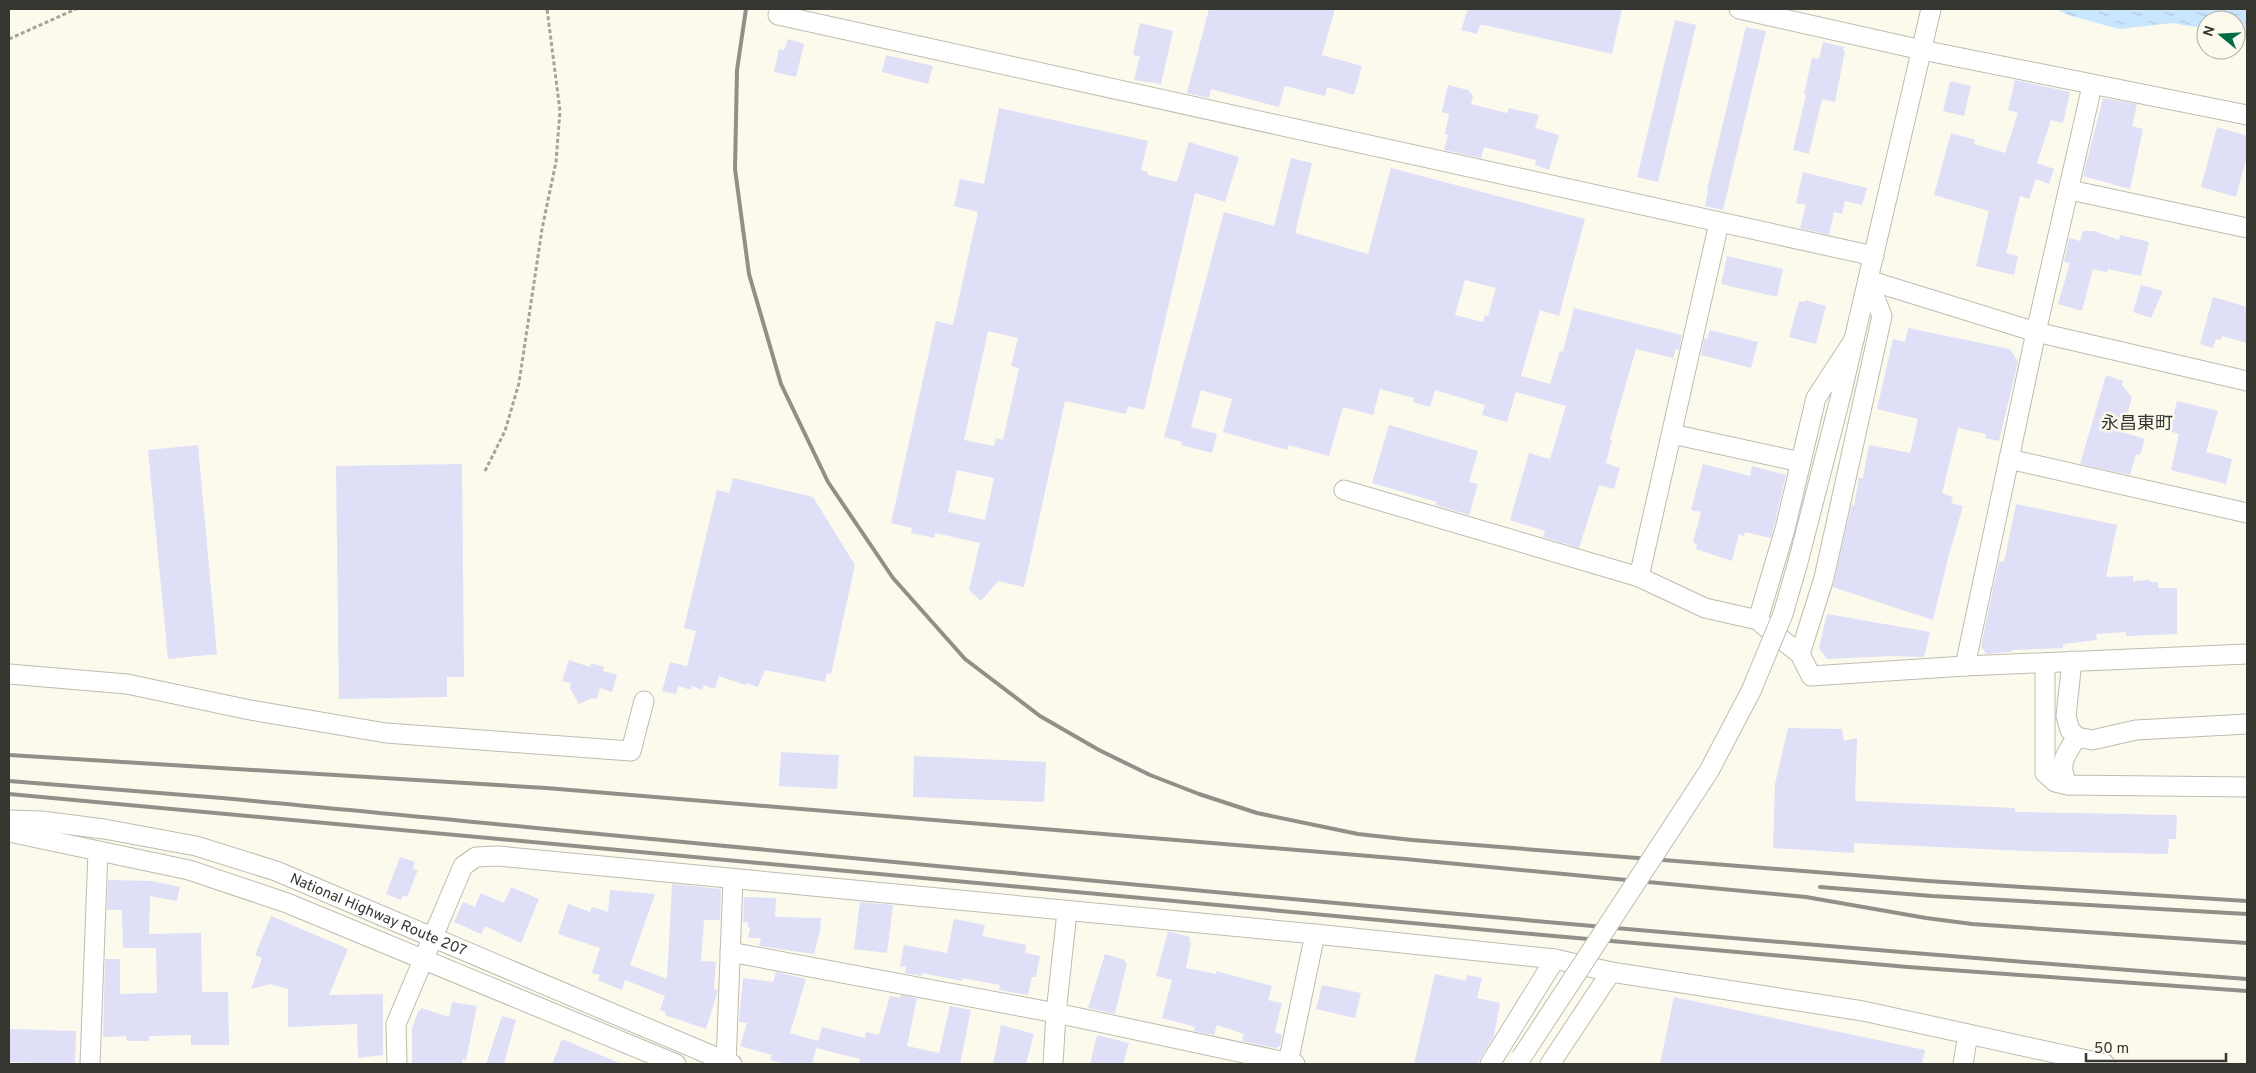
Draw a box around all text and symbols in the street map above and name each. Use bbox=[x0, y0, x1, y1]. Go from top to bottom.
north arrow bbox=[2196, 10, 2246, 60]
text: N bbox=[2200, 24, 2220, 39]
district label: 永昌東町 bbox=[2101, 413, 2173, 436]
street label: National Highway Route 207 bbox=[287, 870, 469, 962]
scale bar bbox=[2086, 1030, 2226, 1062]
text: 50 m bbox=[2094, 1040, 2129, 1059]

